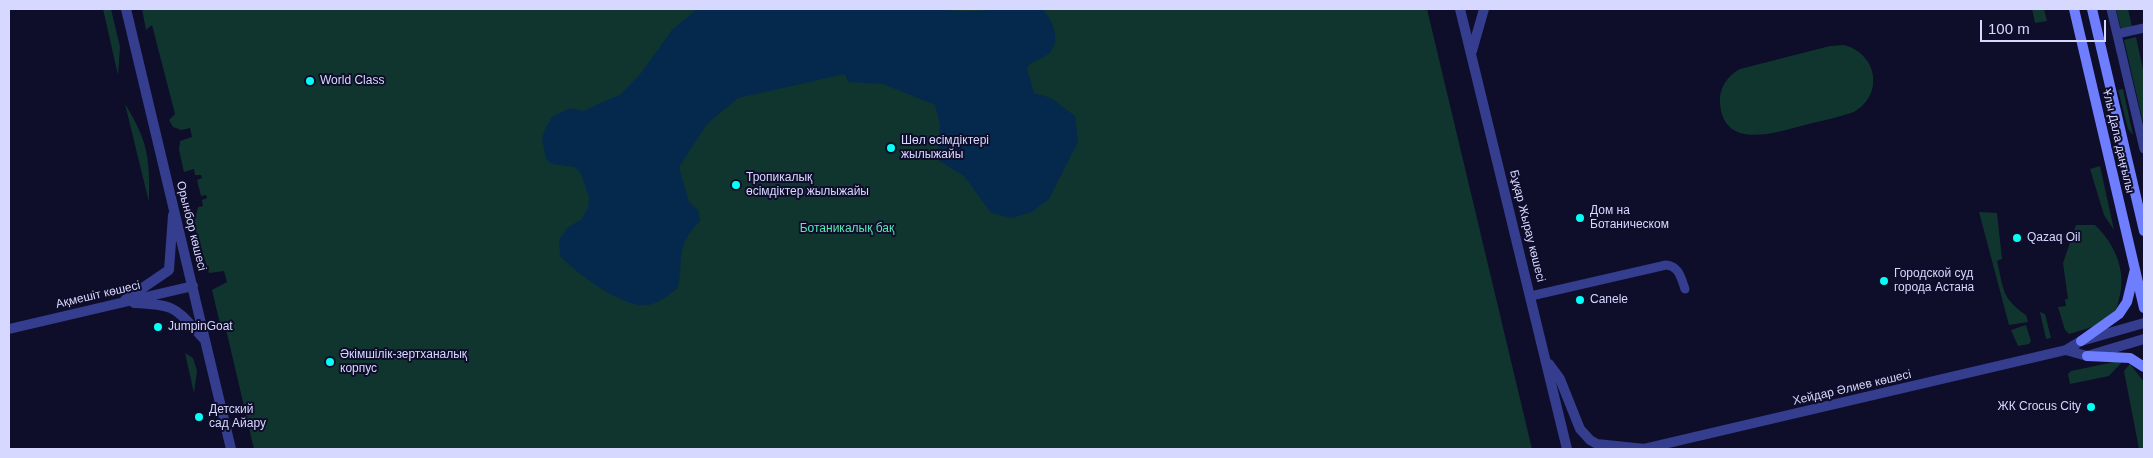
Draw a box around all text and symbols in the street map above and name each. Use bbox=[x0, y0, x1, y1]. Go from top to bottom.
scale bar bbox=[1983, 10, 2109, 42]
text: 100 m bbox=[1988, 20, 2030, 37]
place label: World Class bbox=[320, 74, 384, 88]
marker: World Class bbox=[304, 75, 316, 87]
street label: Ұлы Дала даңғылы bbox=[2099, 88, 2137, 194]
place label: Шөл өсімдіктері жылыжайы bbox=[901, 134, 989, 162]
marker: Шөл өсімдіктері жылыжайы bbox=[885, 142, 897, 154]
street label: Бұқар Жырау көшесі bbox=[1506, 168, 1548, 284]
place label: Тропикалық өсімдіктер жылыжайы bbox=[746, 171, 869, 199]
marker: Тропикалық өсімдіктер жылыжайы bbox=[730, 179, 742, 191]
street label: Орынбор көшесі bbox=[173, 180, 209, 272]
place label: Дом на Ботаническом bbox=[1590, 204, 1669, 232]
marker: Дом на Ботаническом bbox=[1574, 212, 1586, 224]
park label: Ботаникалық бақ bbox=[800, 222, 894, 236]
place label: Qazaq Oil bbox=[2027, 231, 2080, 245]
marker: Qazaq Oil bbox=[2011, 232, 2023, 244]
place label: Городской суд города Астана bbox=[1894, 267, 1974, 295]
marker: Городской суд города Астана bbox=[1878, 275, 1890, 287]
street label: Ақмешіт көшесі bbox=[54, 278, 142, 312]
place label: Canele bbox=[1590, 293, 1628, 307]
marker: Canele bbox=[1574, 294, 1586, 306]
place label: JumpinGoat bbox=[168, 320, 233, 334]
marker: JumpinGoat bbox=[152, 321, 164, 333]
place label: Әкімшілік-зертханалық корпус bbox=[340, 348, 467, 376]
marker: Әкімшілік-зертханалық корпус bbox=[324, 356, 336, 368]
street label: Хейдар Әлиев көшесі bbox=[1791, 367, 1913, 409]
place label: ЖК Crocus City bbox=[1998, 400, 2081, 414]
marker: ЖК Crocus City bbox=[2085, 401, 2097, 413]
place label: Детский сад Айару bbox=[209, 403, 266, 431]
marker: Детский сад Айару bbox=[193, 411, 205, 423]

